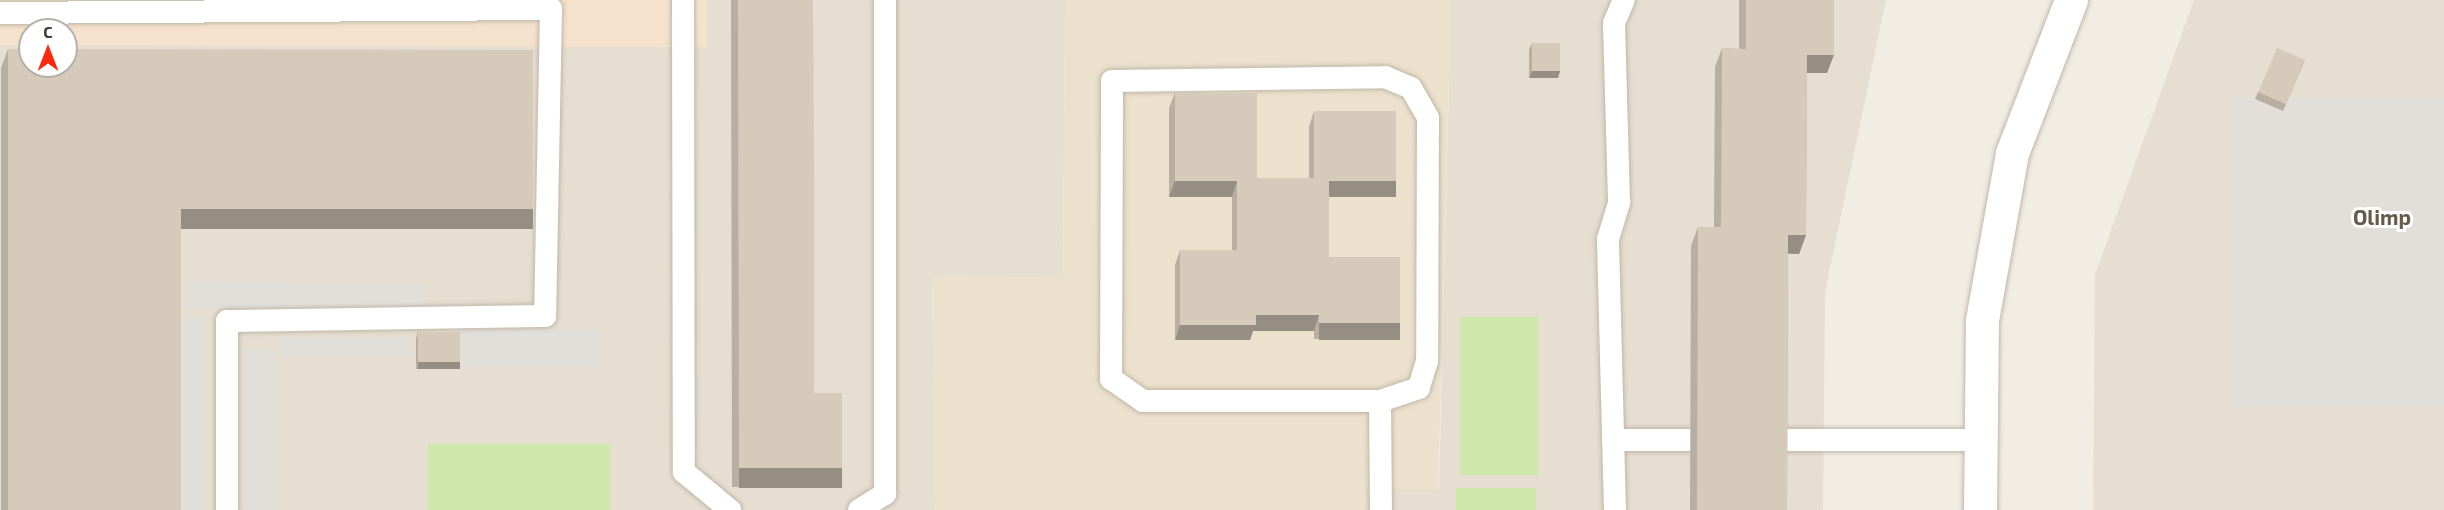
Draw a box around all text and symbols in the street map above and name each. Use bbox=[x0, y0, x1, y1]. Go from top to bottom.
north arrow bbox=[18, 18, 78, 78]
text: С bbox=[43, 22, 53, 41]
district label: Olimp bbox=[2353, 204, 2411, 230]

